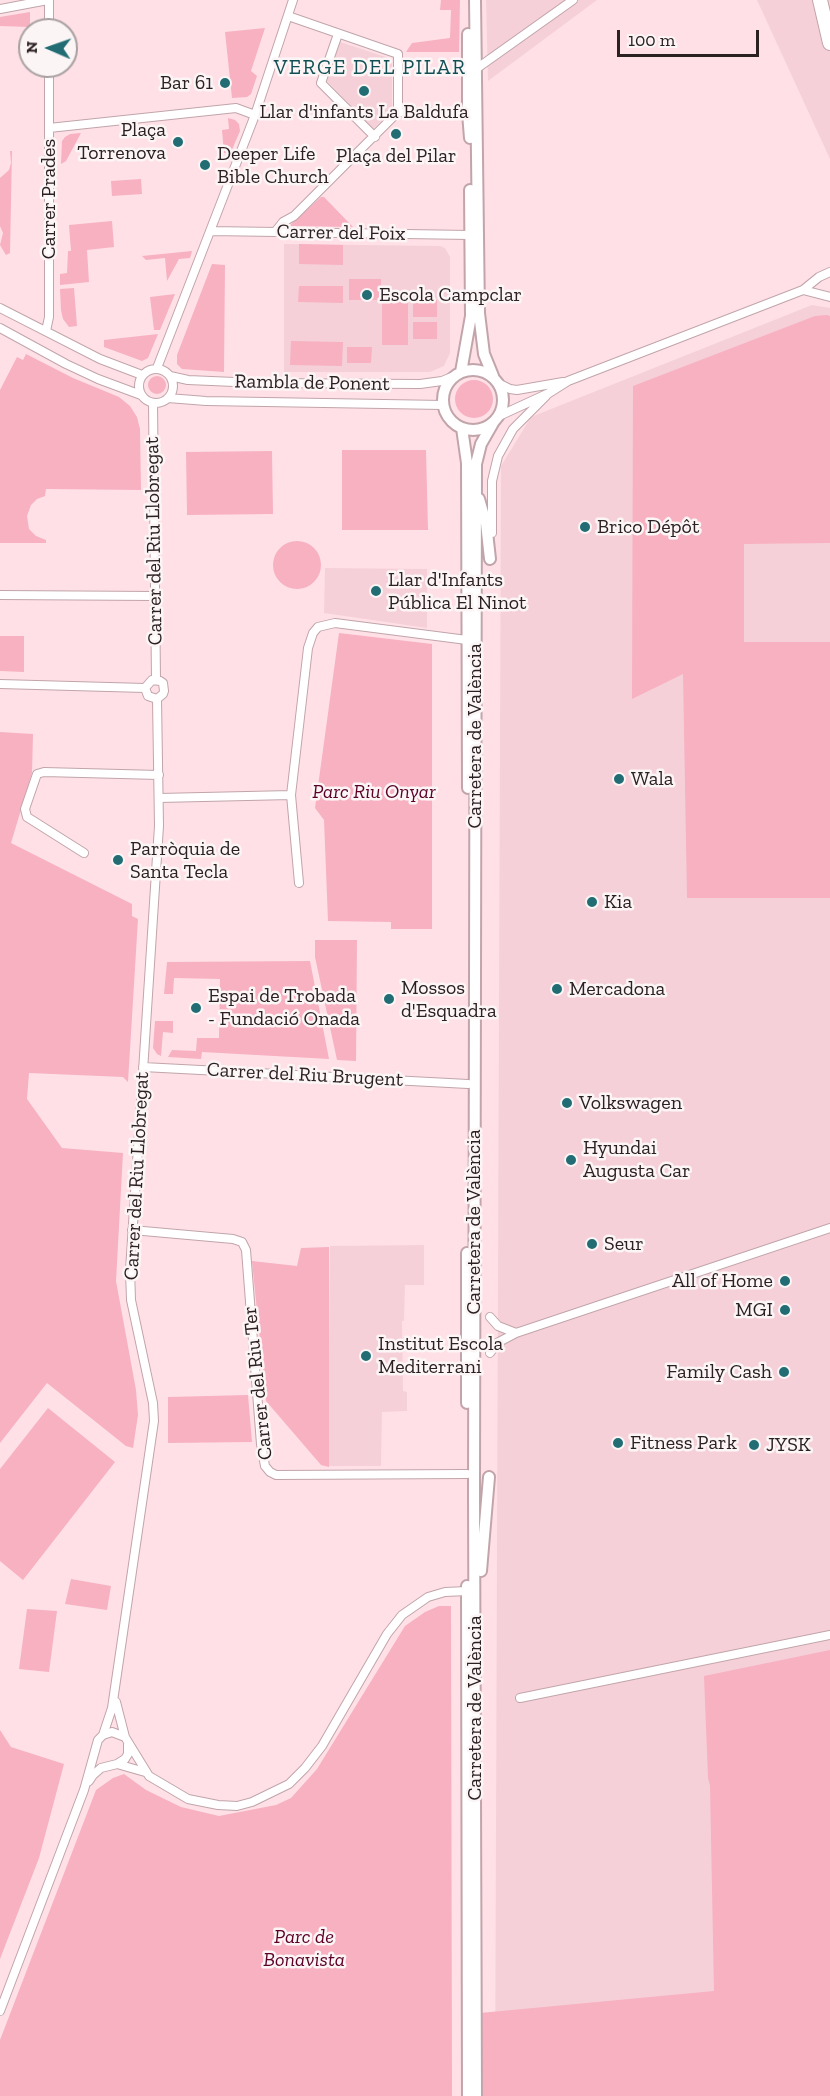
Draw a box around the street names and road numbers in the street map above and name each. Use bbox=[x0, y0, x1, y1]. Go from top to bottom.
street label: Carrer Prades bbox=[37, 139, 61, 259]
street label: Carrer del Foix bbox=[276, 220, 406, 246]
street label: Rambla de Ponent bbox=[234, 370, 390, 396]
street label: Carrer del Riu Llobregat bbox=[140, 436, 168, 646]
street label: Carretera de València bbox=[463, 643, 487, 829]
street label: Carrer del Riu Brugent bbox=[206, 1058, 404, 1092]
street label: Carrer del Riu Llobregat bbox=[120, 1071, 154, 1281]
street label: Carretera de València bbox=[462, 1129, 486, 1315]
street label: Carrer del Riu Ter bbox=[238, 1305, 278, 1461]
street label: Carretera de València bbox=[463, 1615, 487, 1801]

